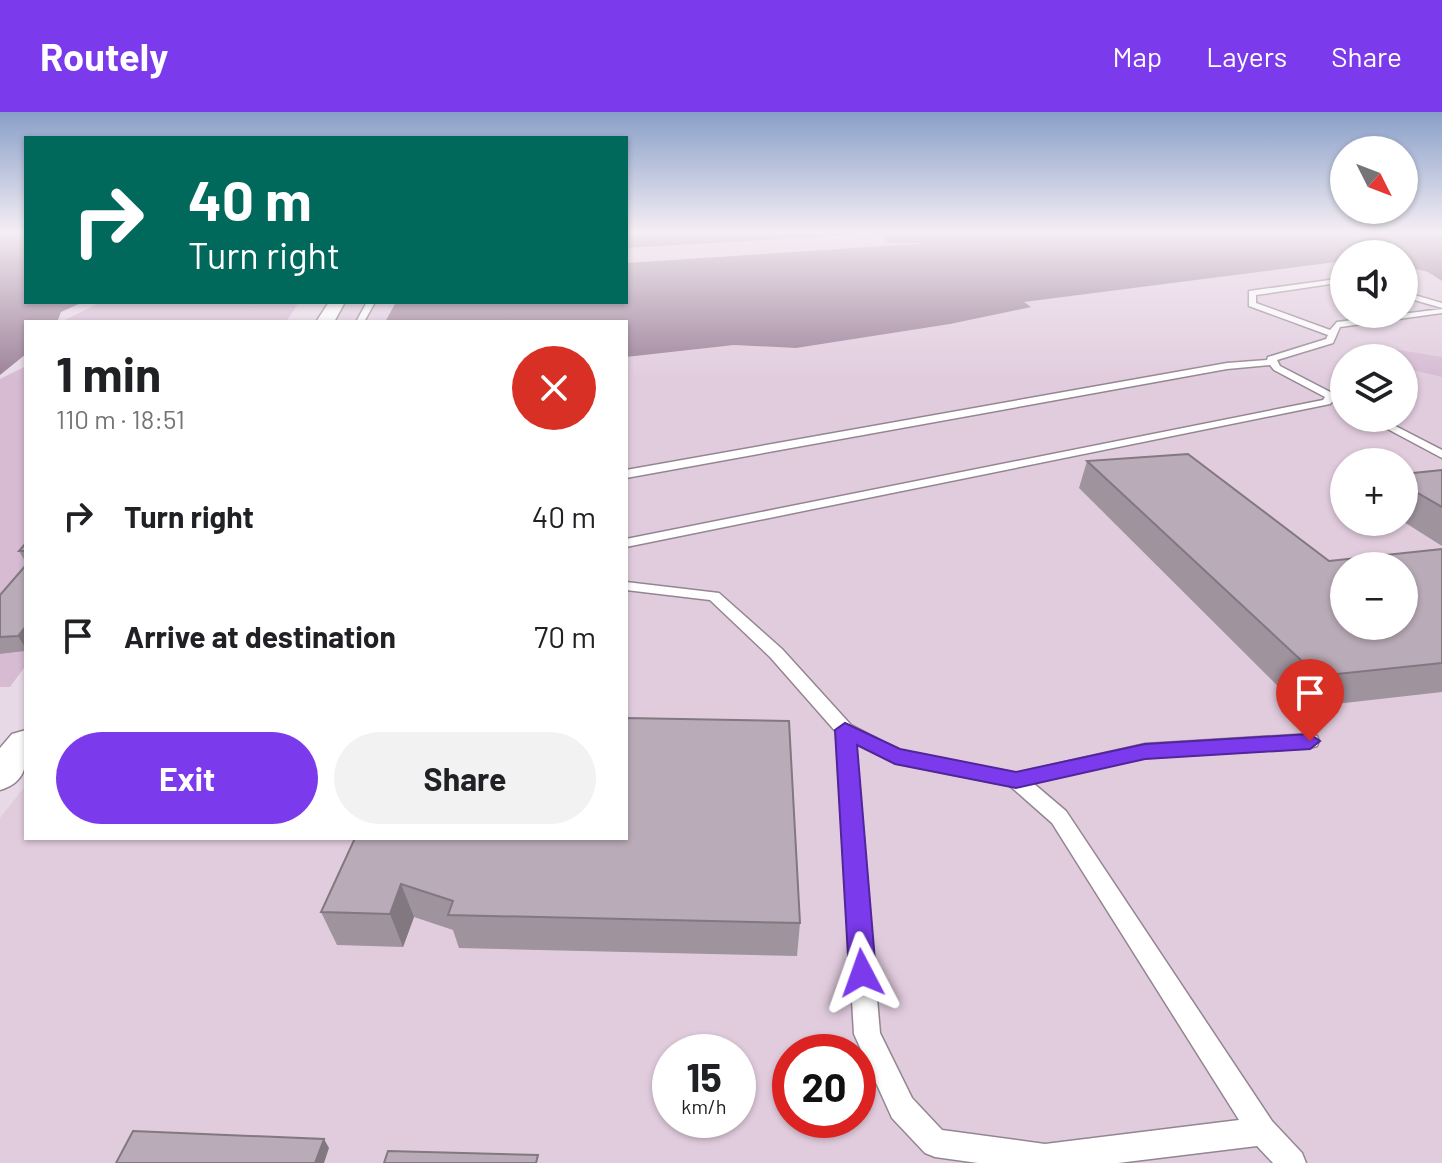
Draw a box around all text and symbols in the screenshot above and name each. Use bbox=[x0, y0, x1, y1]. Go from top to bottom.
text: Routely bbox=[40, 33, 168, 79]
text: Map bbox=[1112, 39, 1162, 73]
text: Layers bbox=[1206, 39, 1287, 73]
text: Share bbox=[1331, 39, 1402, 73]
north arrow bbox=[1330, 136, 1418, 224]
map controls bbox=[1330, 136, 1418, 640]
text: 40 m bbox=[188, 165, 312, 232]
icon: right bbox=[56, 168, 160, 272]
text: Turn right bbox=[188, 233, 340, 276]
button: sound bbox=[1330, 240, 1418, 328]
text: 1 min bbox=[56, 344, 161, 402]
button: layers bbox=[1330, 344, 1418, 432]
button: close bbox=[512, 346, 596, 430]
text: 110 m · 18:51 bbox=[56, 403, 185, 434]
button: + bbox=[1330, 448, 1418, 536]
icon: right bbox=[56, 494, 100, 538]
text: Turn right bbox=[124, 498, 254, 534]
text: 40 m bbox=[532, 498, 596, 534]
button: − bbox=[1330, 552, 1418, 640]
icon: arrive bbox=[56, 614, 100, 658]
text: Arrive at destination bbox=[124, 618, 396, 654]
text: 70 m bbox=[534, 618, 596, 654]
pin bbox=[1276, 659, 1344, 741]
icon: arrive bbox=[1288, 671, 1332, 715]
button: Exit bbox=[56, 732, 318, 824]
button: Share bbox=[334, 732, 596, 824]
position arrow bbox=[820, 931, 904, 1015]
speed limit sign: 20 bbox=[772, 1034, 876, 1138]
text: 15 bbox=[686, 1052, 722, 1100]
text: km/h bbox=[681, 1094, 727, 1118]

